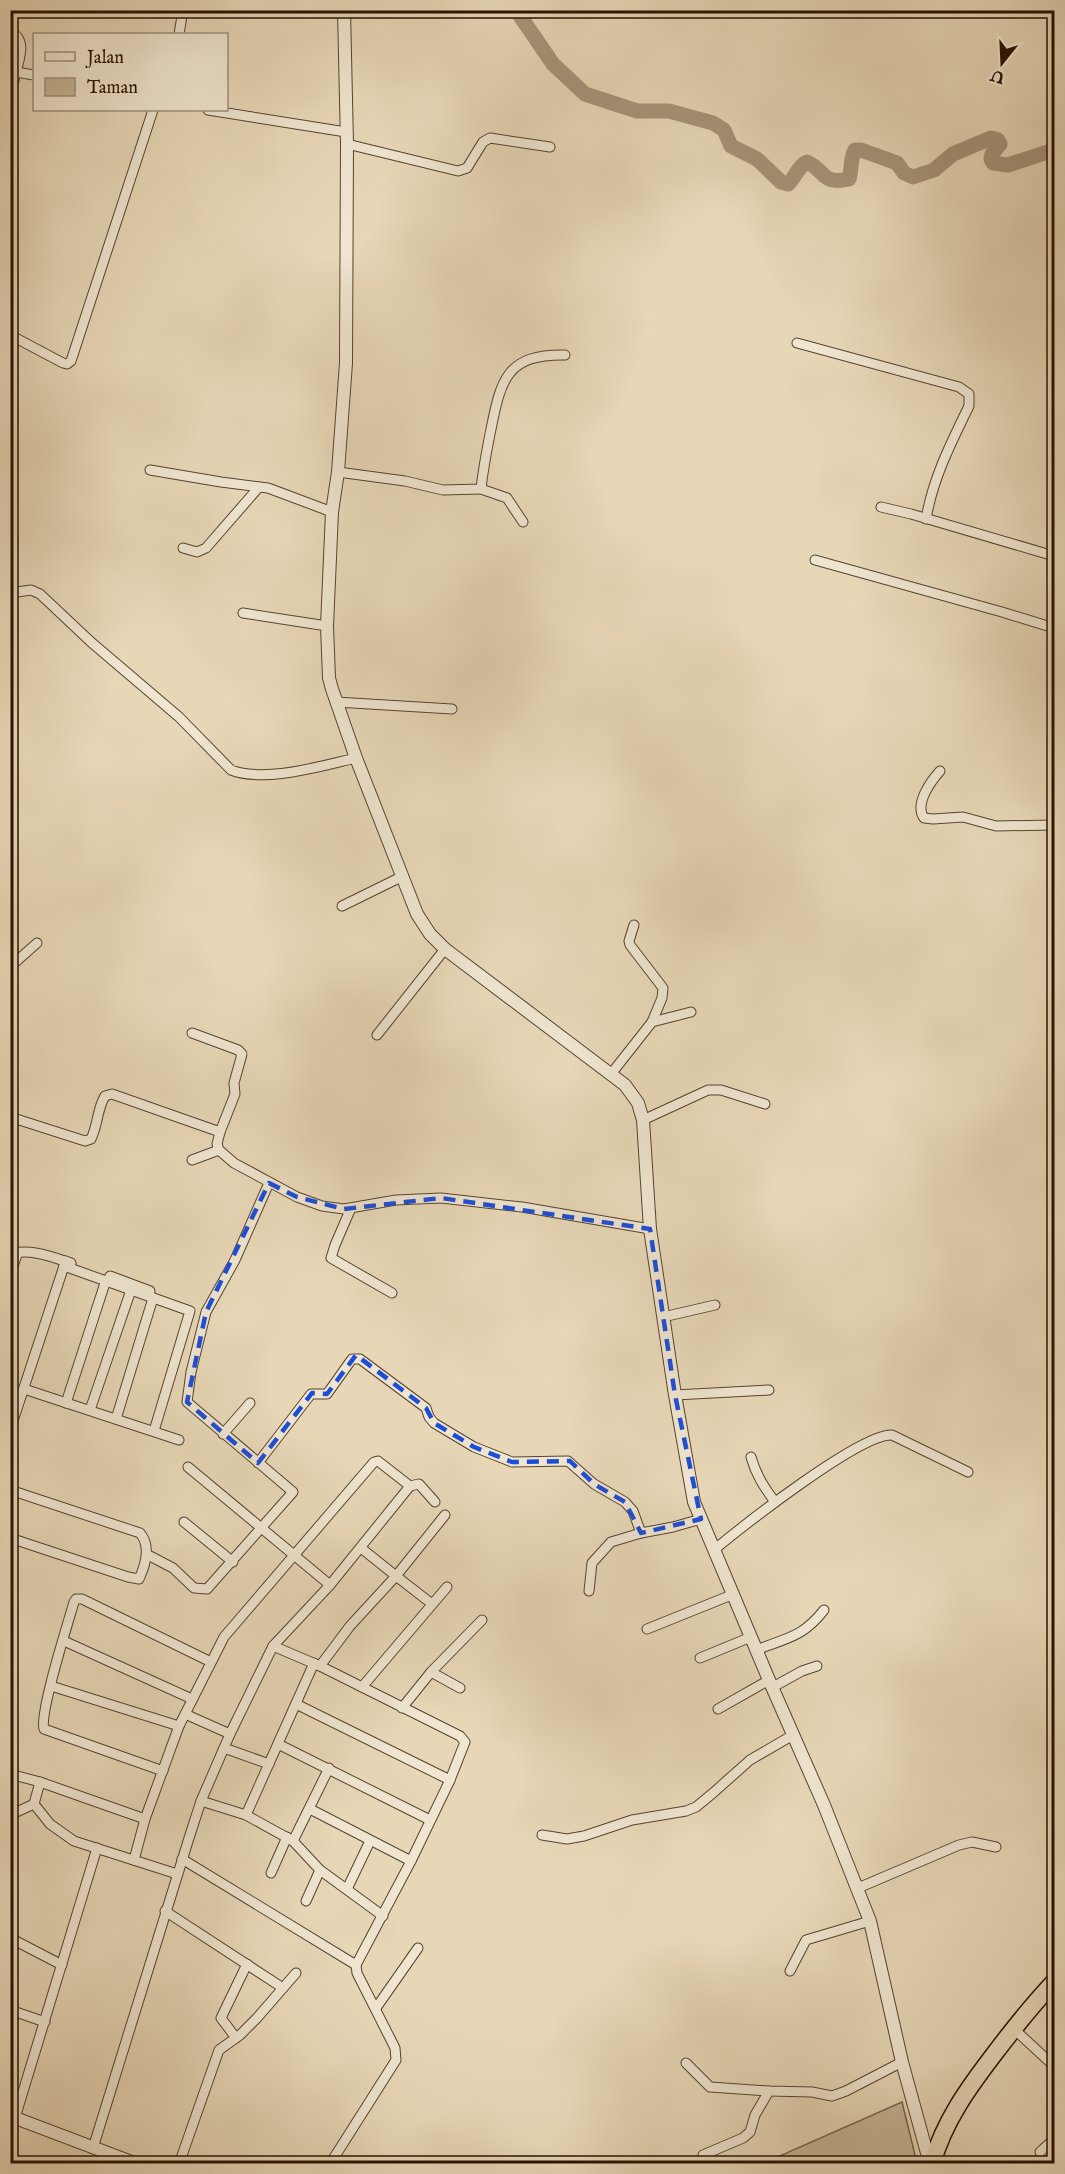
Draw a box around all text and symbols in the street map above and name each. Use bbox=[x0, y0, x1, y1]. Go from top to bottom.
legend bbox=[33, 33, 228, 111]
north arrow bbox=[972, 33, 1032, 93]
text: Jalan bbox=[85, 47, 124, 70]
text: U bbox=[988, 64, 1008, 87]
text: Taman bbox=[87, 77, 138, 100]

